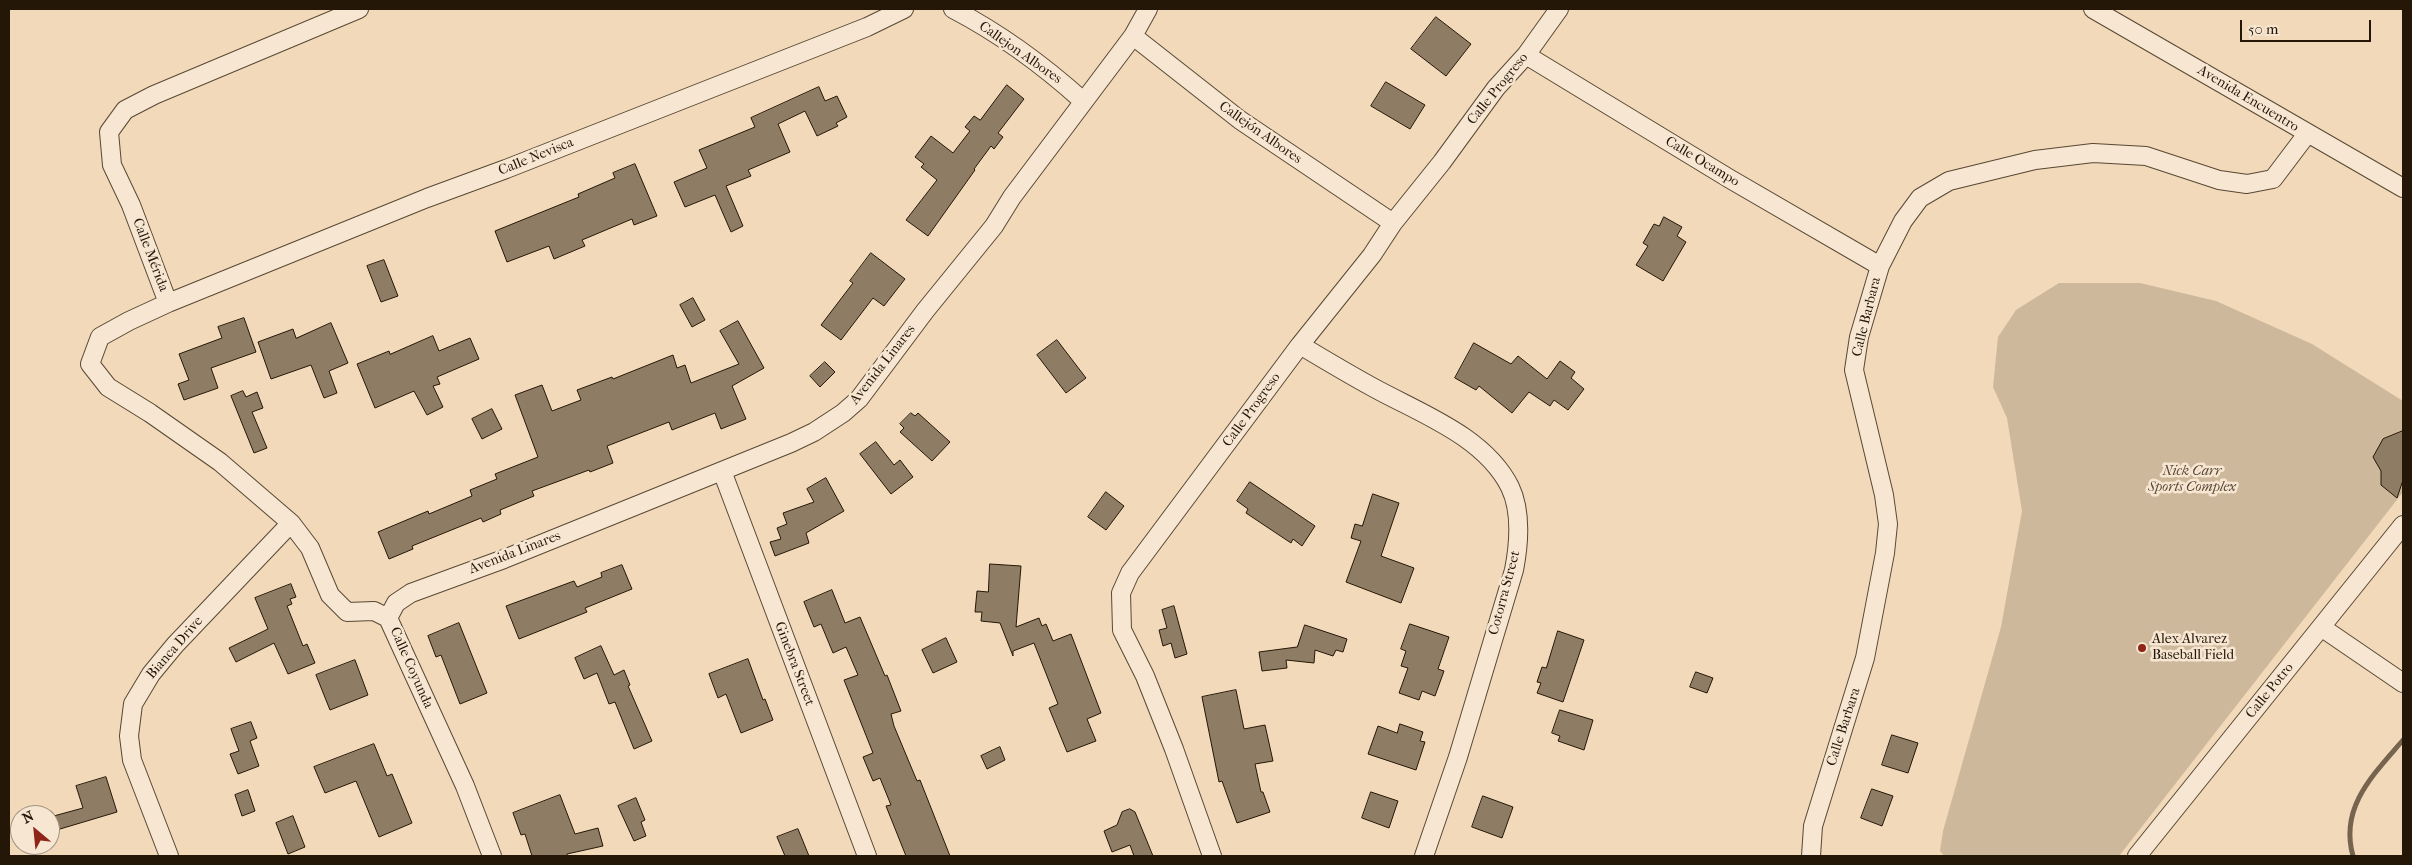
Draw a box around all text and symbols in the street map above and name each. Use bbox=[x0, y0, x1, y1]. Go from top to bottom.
scale bar bbox=[2242, 10, 2373, 42]
street label: Callejon Albores bbox=[975, 18, 1065, 88]
text: 50 m bbox=[2248, 20, 2278, 38]
street label: Calle Progreso bbox=[1464, 50, 1532, 128]
street label: Avenida Encuentro bbox=[2194, 62, 2302, 136]
street label: Callejón Albores bbox=[1215, 98, 1305, 168]
street label: Calle Ocampo bbox=[1662, 133, 1742, 191]
street label: Calle Nevisca bbox=[496, 134, 576, 180]
street label: Calle Mérida bbox=[128, 216, 172, 294]
street label: Calle Barbara bbox=[1849, 276, 1885, 358]
street label: Avenida Linares bbox=[847, 322, 919, 408]
street label: Calle Progreso bbox=[1219, 370, 1285, 450]
park label: Nick Carr Sports Complex bbox=[2148, 464, 2236, 497]
street label: Avenida Linares bbox=[467, 528, 563, 578]
street label: Cotorra Street bbox=[1486, 549, 1524, 637]
street label: Bianca Drive bbox=[143, 613, 207, 683]
street label: Ginebra Street bbox=[770, 620, 818, 708]
street label: Calle Coyunda bbox=[386, 625, 436, 711]
place label: Alex Alvarez Baseball Field bbox=[2152, 632, 2234, 664]
marker: Alex Alvarez Baseball Field bbox=[2136, 642, 2148, 654]
street label: Calle Potro bbox=[2243, 660, 2297, 722]
street label: Calle Barbara bbox=[1823, 686, 1865, 768]
north arrow bbox=[10, 805, 60, 855]
text: N bbox=[20, 807, 37, 827]

